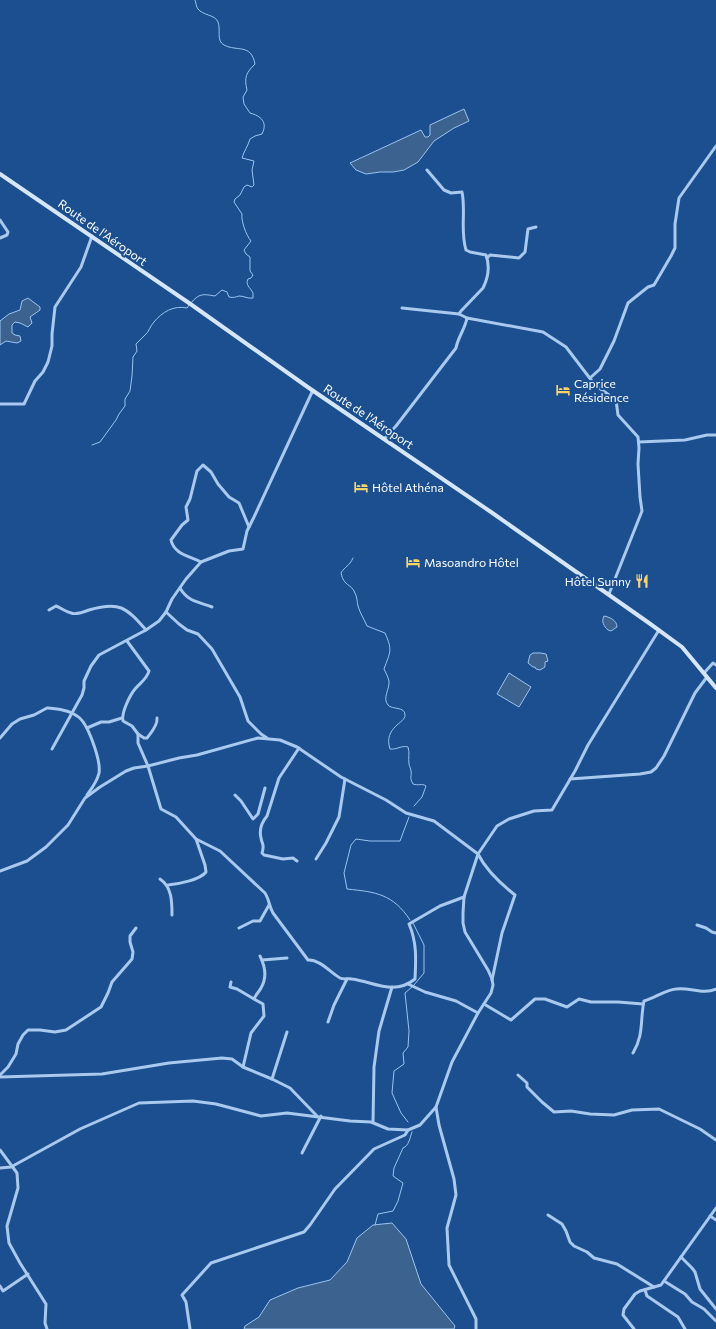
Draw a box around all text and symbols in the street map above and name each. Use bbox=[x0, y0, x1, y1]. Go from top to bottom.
street label: Route de l'Aéroport bbox=[56, 196, 150, 268]
place label: Caprice Résidence bbox=[574, 376, 629, 404]
street label: Route de l'Aéroport bbox=[321, 381, 417, 451]
hotel icon: Caprice Résidence bbox=[555, 382, 571, 398]
hotel icon: Hôtel Athéna bbox=[353, 479, 369, 495]
place label: Hôtel Athéna bbox=[372, 480, 444, 494]
hotel icon: Masoandro Hôtel bbox=[405, 554, 421, 570]
place label: Masoandro Hôtel bbox=[424, 555, 519, 569]
restaurant icon: Hôtel Sunny bbox=[634, 573, 650, 589]
place label: Hôtel Sunny bbox=[565, 574, 631, 588]

